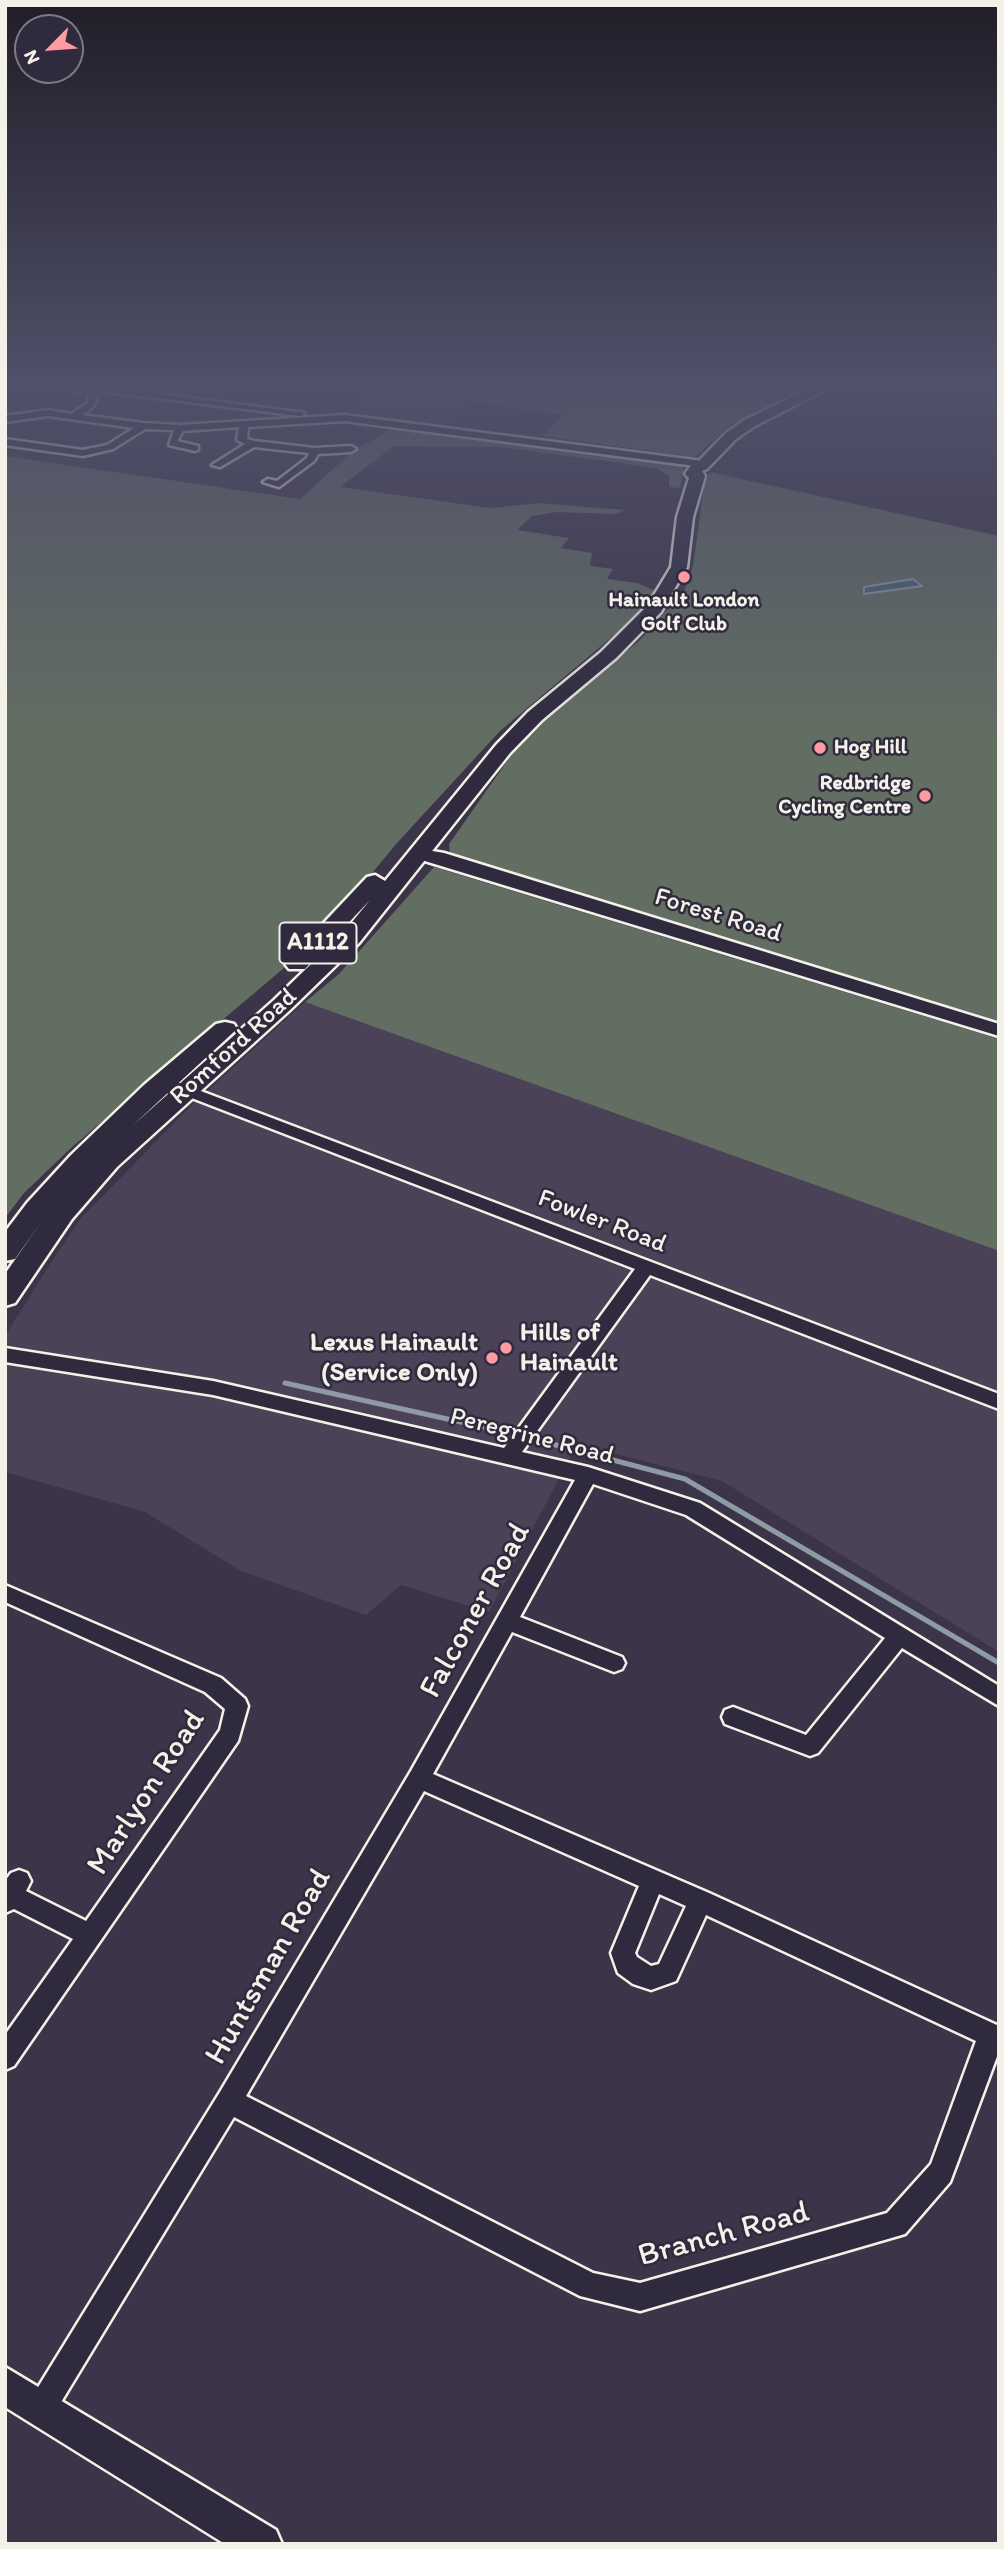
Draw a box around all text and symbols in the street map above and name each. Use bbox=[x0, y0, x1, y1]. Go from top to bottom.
north arrow bbox=[14, 14, 84, 84]
text: N bbox=[18, 47, 44, 68]
marker: Hainault London Golf Club bbox=[676, 569, 692, 585]
place label: Hainault London Golf Club bbox=[609, 588, 759, 638]
place label: Hog Hill bbox=[834, 735, 907, 761]
marker: Hog Hill bbox=[812, 740, 828, 756]
place label: Redbridge Cycling Centre bbox=[778, 771, 911, 821]
marker: Redbridge Cycling Centre bbox=[917, 788, 933, 804]
street label: Forest Road bbox=[650, 882, 786, 950]
road number: A1112 bbox=[280, 923, 356, 964]
street label: Romford Road bbox=[164, 982, 304, 1112]
street label: Fowler Road bbox=[533, 1183, 671, 1261]
place label: Hills of Hainault bbox=[520, 1317, 618, 1378]
place label: Lexus Hainault (Service Only) bbox=[310, 1327, 478, 1388]
marker: Hills of Hainault bbox=[498, 1340, 514, 1356]
marker: Lexus Hainault (Service Only) bbox=[484, 1350, 500, 1366]
street label: Peregrine Road bbox=[447, 1402, 617, 1472]
street label: Falconer Road bbox=[412, 1517, 540, 1705]
street label: Marlyon Road bbox=[79, 1703, 215, 1883]
street label: Huntsman Road bbox=[197, 1862, 341, 2072]
street label: Branch Road bbox=[634, 2194, 814, 2276]

